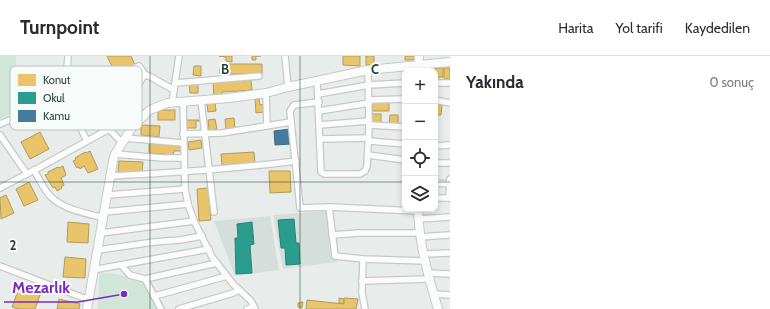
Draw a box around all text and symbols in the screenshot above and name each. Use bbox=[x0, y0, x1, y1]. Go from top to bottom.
text: Turnpoint bbox=[20, 16, 99, 39]
text: Harita bbox=[558, 19, 593, 37]
text: Yol tarifi bbox=[615, 19, 663, 37]
text: Kaydedilen bbox=[685, 19, 750, 37]
text: B bbox=[221, 61, 229, 77]
text: C bbox=[371, 61, 379, 77]
legend bbox=[10, 66, 142, 130]
map controls bbox=[402, 68, 438, 212]
button: + bbox=[402, 68, 438, 104]
text: Yakında bbox=[466, 72, 524, 92]
text: Konut bbox=[43, 73, 71, 87]
text: 0 sonuç bbox=[709, 74, 754, 90]
text: Okul bbox=[43, 91, 65, 105]
button: − bbox=[402, 104, 438, 140]
text: Kamu bbox=[43, 109, 70, 123]
button: locate bbox=[402, 140, 438, 176]
button: layers bbox=[402, 176, 438, 212]
text: 2 bbox=[10, 237, 17, 253]
callout: Mezarlık bbox=[4, 274, 78, 302]
text: Mezarlık bbox=[12, 278, 70, 297]

